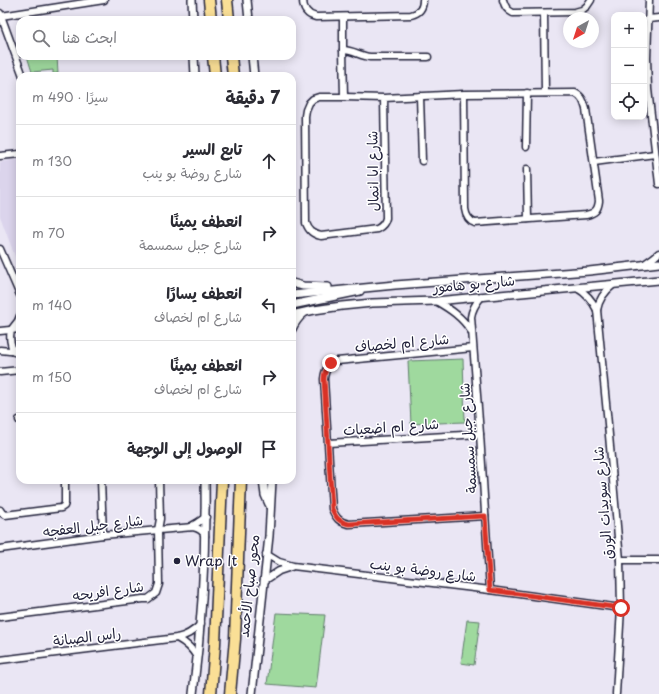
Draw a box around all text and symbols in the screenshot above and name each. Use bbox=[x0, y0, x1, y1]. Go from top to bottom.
north arrow bbox=[563, 12, 599, 48]
map controls bbox=[611, 12, 647, 120]
button: + bbox=[611, 12, 647, 48]
search box bbox=[16, 16, 296, 60]
text: ابحث هنا bbox=[62, 25, 117, 48]
icon: search bbox=[30, 27, 52, 49]
button: − bbox=[611, 48, 647, 84]
text: 7 دقيقة bbox=[226, 84, 280, 110]
button: locate bbox=[611, 84, 647, 120]
text: سيرًا · 490 m bbox=[32, 87, 108, 106]
street label: شارع ابا انمال bbox=[361, 130, 384, 212]
text: تابع السير bbox=[184, 137, 242, 160]
icon: ahead bbox=[258, 150, 280, 172]
text: 130 m bbox=[32, 151, 72, 170]
text: شارع روضة بو ينب bbox=[143, 163, 242, 182]
text: انعطف يمينًا bbox=[170, 209, 242, 232]
icon: right bbox=[258, 222, 280, 244]
text: 70 m bbox=[32, 223, 65, 242]
text: شارع جبل سمسمة bbox=[139, 235, 242, 254]
street label: شارع بو هامور bbox=[431, 269, 516, 298]
text: انعطف يسارًا bbox=[166, 281, 242, 304]
icon: left bbox=[258, 294, 280, 316]
text: 140 m bbox=[32, 295, 72, 314]
text: شارع ام لخصاف bbox=[154, 307, 242, 326]
street label: شارع ام لخصاف bbox=[354, 328, 450, 358]
text: انعطف يمينًا bbox=[170, 353, 242, 376]
route end bbox=[322, 354, 340, 372]
icon: right bbox=[258, 366, 280, 388]
text: 150 m bbox=[32, 367, 72, 386]
text: شارع ام لخصاف bbox=[154, 379, 242, 398]
street label: شارع جبل سمسمة bbox=[453, 382, 482, 494]
street label: شارع ام اضعيات bbox=[342, 413, 440, 441]
text: الوصول إلى الوجهة bbox=[127, 436, 242, 459]
icon: arrive bbox=[258, 438, 280, 460]
street label: شارع سويدات الورق bbox=[587, 446, 618, 560]
street label: شارع جبل العفجه bbox=[42, 509, 144, 542]
street label: محور صباح الأحمد bbox=[233, 533, 264, 639]
place label: Wrap It bbox=[185, 550, 238, 571]
street label: شارع روضة بو ينب bbox=[369, 553, 477, 586]
marker: Wrap It bbox=[172, 556, 182, 566]
street label: شارع افريحه bbox=[71, 575, 145, 606]
route start bbox=[612, 599, 630, 617]
street label: راس الصبانة bbox=[52, 622, 122, 651]

